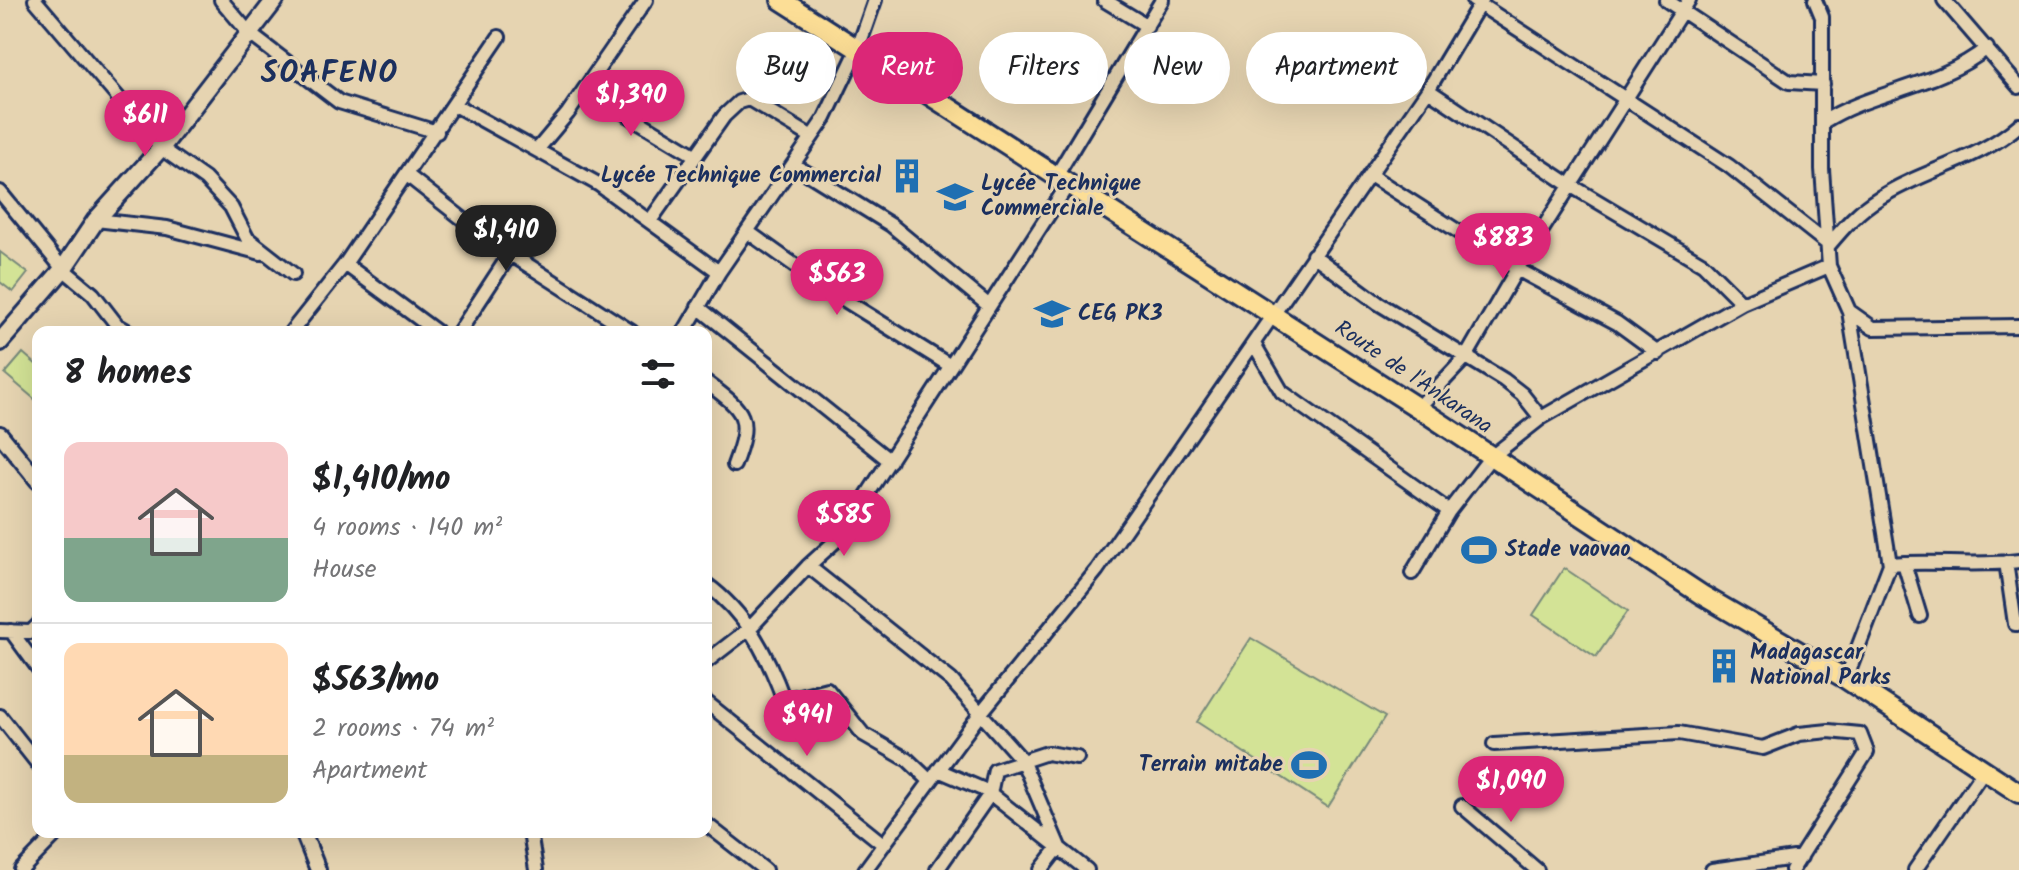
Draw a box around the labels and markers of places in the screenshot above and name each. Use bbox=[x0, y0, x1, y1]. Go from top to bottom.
pin: $1,390 bbox=[566, 70, 696, 138]
pin: $611 bbox=[98, 90, 192, 158]
building icon: Lycée Technique Commercial bbox=[888, 157, 926, 195]
place label: Lycée Technique Commercial bbox=[601, 159, 881, 194]
place label: Lycée Technique Commerciale bbox=[981, 167, 1141, 227]
school or university icon: Lycée Technique Commerciale bbox=[936, 178, 974, 216]
pin: $1,410 bbox=[441, 205, 571, 273]
pin: $883 bbox=[1456, 213, 1550, 281]
pin: $563 bbox=[790, 249, 884, 317]
school or university icon: CEG PK3 bbox=[1033, 295, 1071, 333]
place label: CEG PK3 bbox=[1078, 297, 1163, 332]
pin: $585 bbox=[797, 490, 891, 558]
sports icon: Stade vaovao bbox=[1460, 531, 1498, 569]
place label: Stade vaovao bbox=[1505, 533, 1630, 568]
place label: Madagascar National Parks bbox=[1750, 636, 1892, 696]
building icon: Madagascar National Parks bbox=[1705, 647, 1743, 685]
pin: $941 bbox=[760, 690, 854, 758]
sports icon: Terrain mitabe bbox=[1290, 746, 1328, 784]
place label: Terrain mitabe bbox=[1139, 748, 1283, 783]
pin: $1,090 bbox=[1446, 756, 1576, 824]

